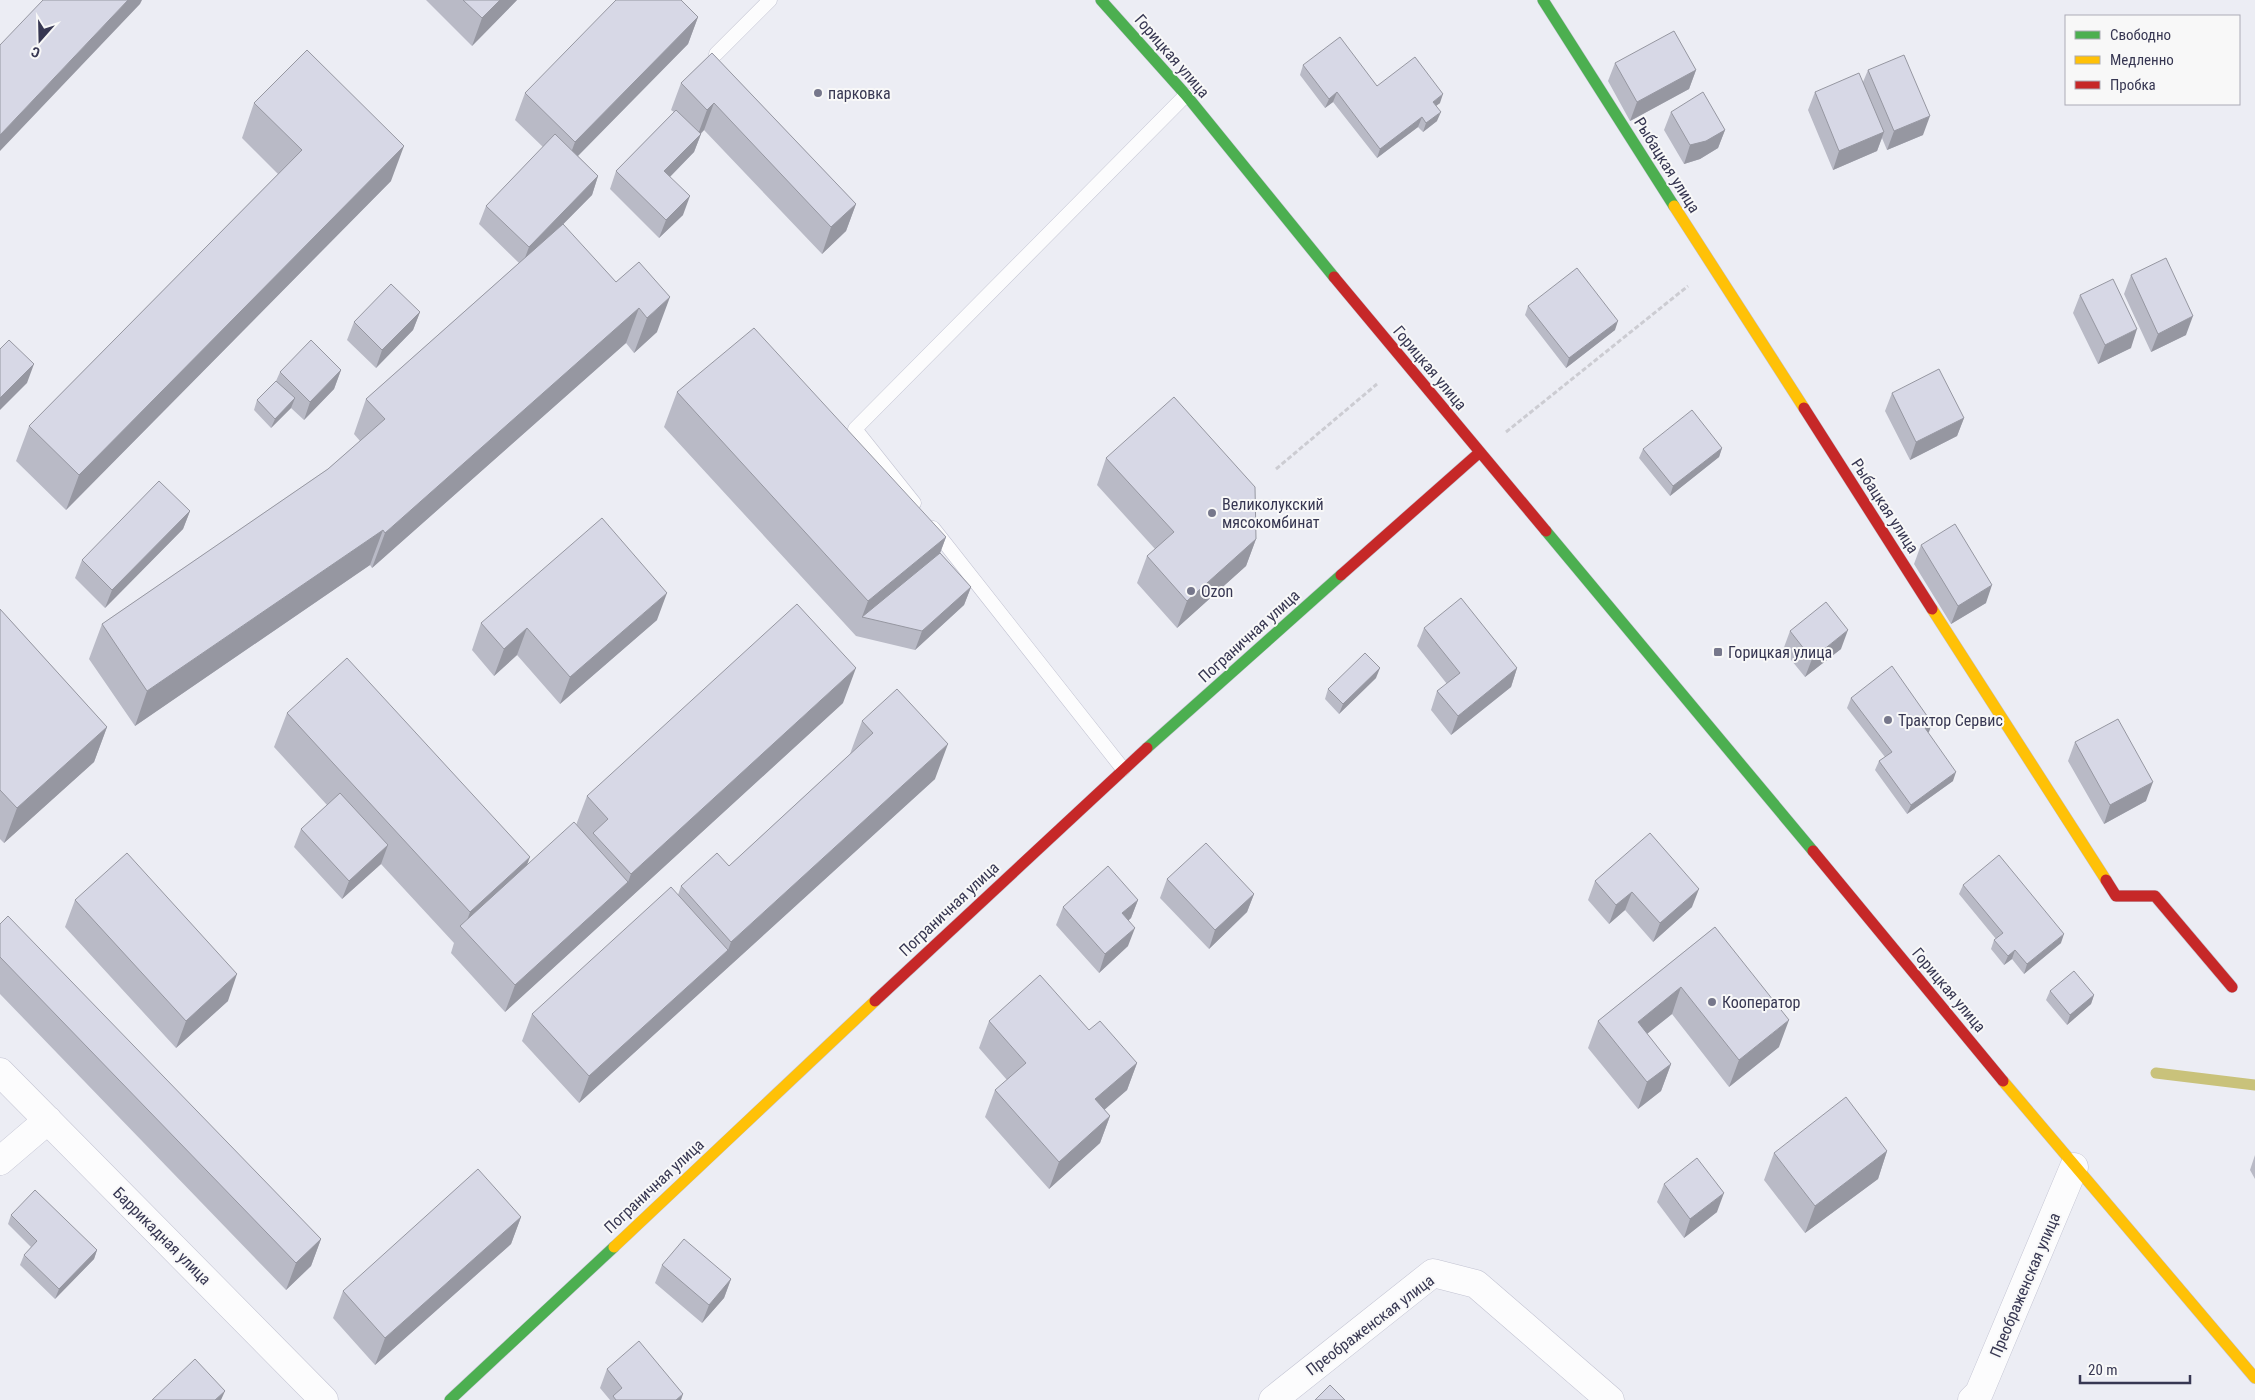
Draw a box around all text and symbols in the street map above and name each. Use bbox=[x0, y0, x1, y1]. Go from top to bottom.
street label: Горицкая улица bbox=[1131, 10, 1213, 102]
north arrow bbox=[15, 15, 65, 65]
legend bbox=[2065, 15, 2240, 105]
text: Свободно bbox=[2110, 26, 2171, 44]
text: С bbox=[29, 43, 42, 61]
text: Медленно bbox=[2110, 51, 2174, 69]
text: Пробка bbox=[2110, 76, 2156, 94]
place label: парковка bbox=[828, 84, 891, 103]
marker: парковка bbox=[812, 87, 824, 99]
street label: Рыбацкая улица bbox=[1630, 114, 1704, 216]
street label: Горицкая улица bbox=[1389, 322, 1471, 414]
street label: Рыбацкая улица bbox=[1847, 455, 1923, 557]
place label: Великолукский мясокомбинат bbox=[1222, 495, 1324, 532]
marker: Великолукский мясокомбинат bbox=[1206, 507, 1218, 519]
place label: Ozon bbox=[1201, 582, 1233, 601]
marker: Ozon bbox=[1185, 585, 1197, 597]
street label: Пограничная улица bbox=[1195, 586, 1303, 686]
place label: Горицкая улица bbox=[1728, 643, 1832, 662]
marker: Горицкая улица bbox=[1712, 646, 1724, 658]
place label: Трактор Сервис bbox=[1898, 711, 2003, 730]
marker: Трактор Сервис bbox=[1882, 714, 1894, 726]
street label: Пограничная улица bbox=[895, 858, 1003, 960]
street label: Горицкая улица bbox=[1908, 944, 1990, 1036]
place label: Кооператор bbox=[1722, 993, 1800, 1012]
marker: Кооператор bbox=[1706, 996, 1718, 1008]
street label: Пограничная улица bbox=[600, 1135, 708, 1237]
street label: Баррикадная улица bbox=[109, 1183, 215, 1289]
street label: Преображенская улица bbox=[1986, 1210, 2064, 1360]
street label: Преображенская улица bbox=[1302, 1271, 1438, 1379]
scale bar bbox=[2080, 1352, 2190, 1384]
text: 20 m bbox=[2088, 1361, 2118, 1379]

